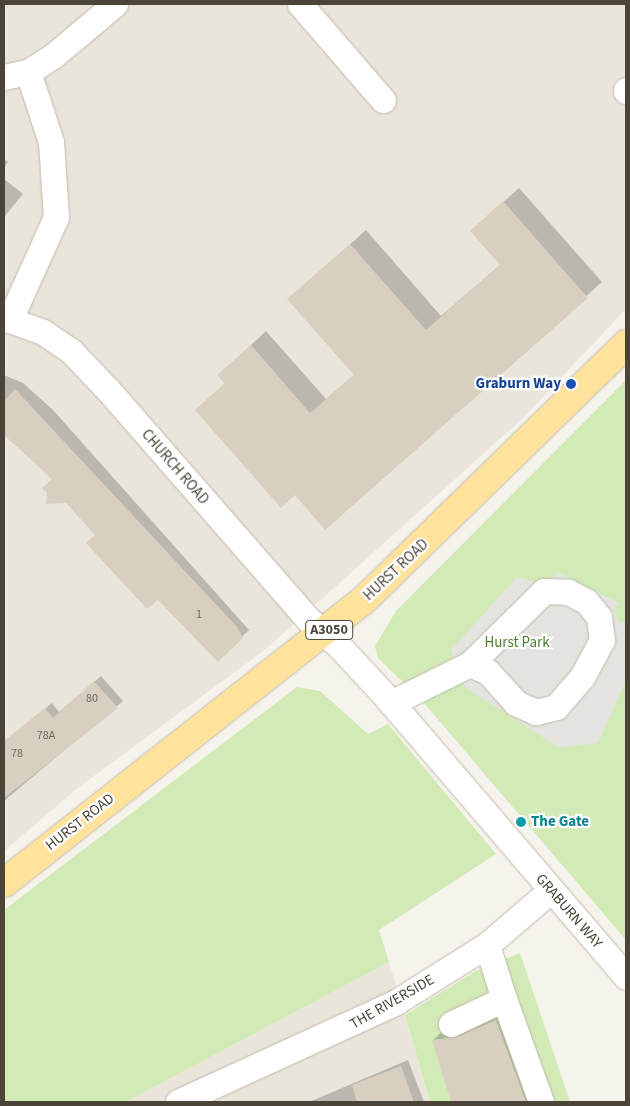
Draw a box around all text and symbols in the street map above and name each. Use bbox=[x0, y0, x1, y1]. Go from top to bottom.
place label: Graburn Way bbox=[476, 375, 561, 393]
marker: Graburn Way bbox=[565, 378, 577, 390]
street label: CHURCH ROAD bbox=[137, 426, 213, 508]
street label: HURST ROAD bbox=[360, 535, 432, 605]
house number: 1 bbox=[196, 608, 202, 622]
road number: A3050 bbox=[304, 618, 354, 642]
park label: Hurst Park bbox=[484, 634, 550, 652]
house number: 80 bbox=[86, 692, 98, 706]
house number: 78A bbox=[37, 729, 55, 743]
house number: 78 bbox=[11, 747, 23, 761]
street label: HURST ROAD bbox=[42, 790, 118, 854]
place label: The Gate bbox=[531, 813, 589, 831]
marker: The Gate bbox=[515, 816, 527, 828]
street label: GRABURN WAY bbox=[532, 870, 606, 952]
street label: THE RIVERSIDE bbox=[347, 971, 437, 1033]

